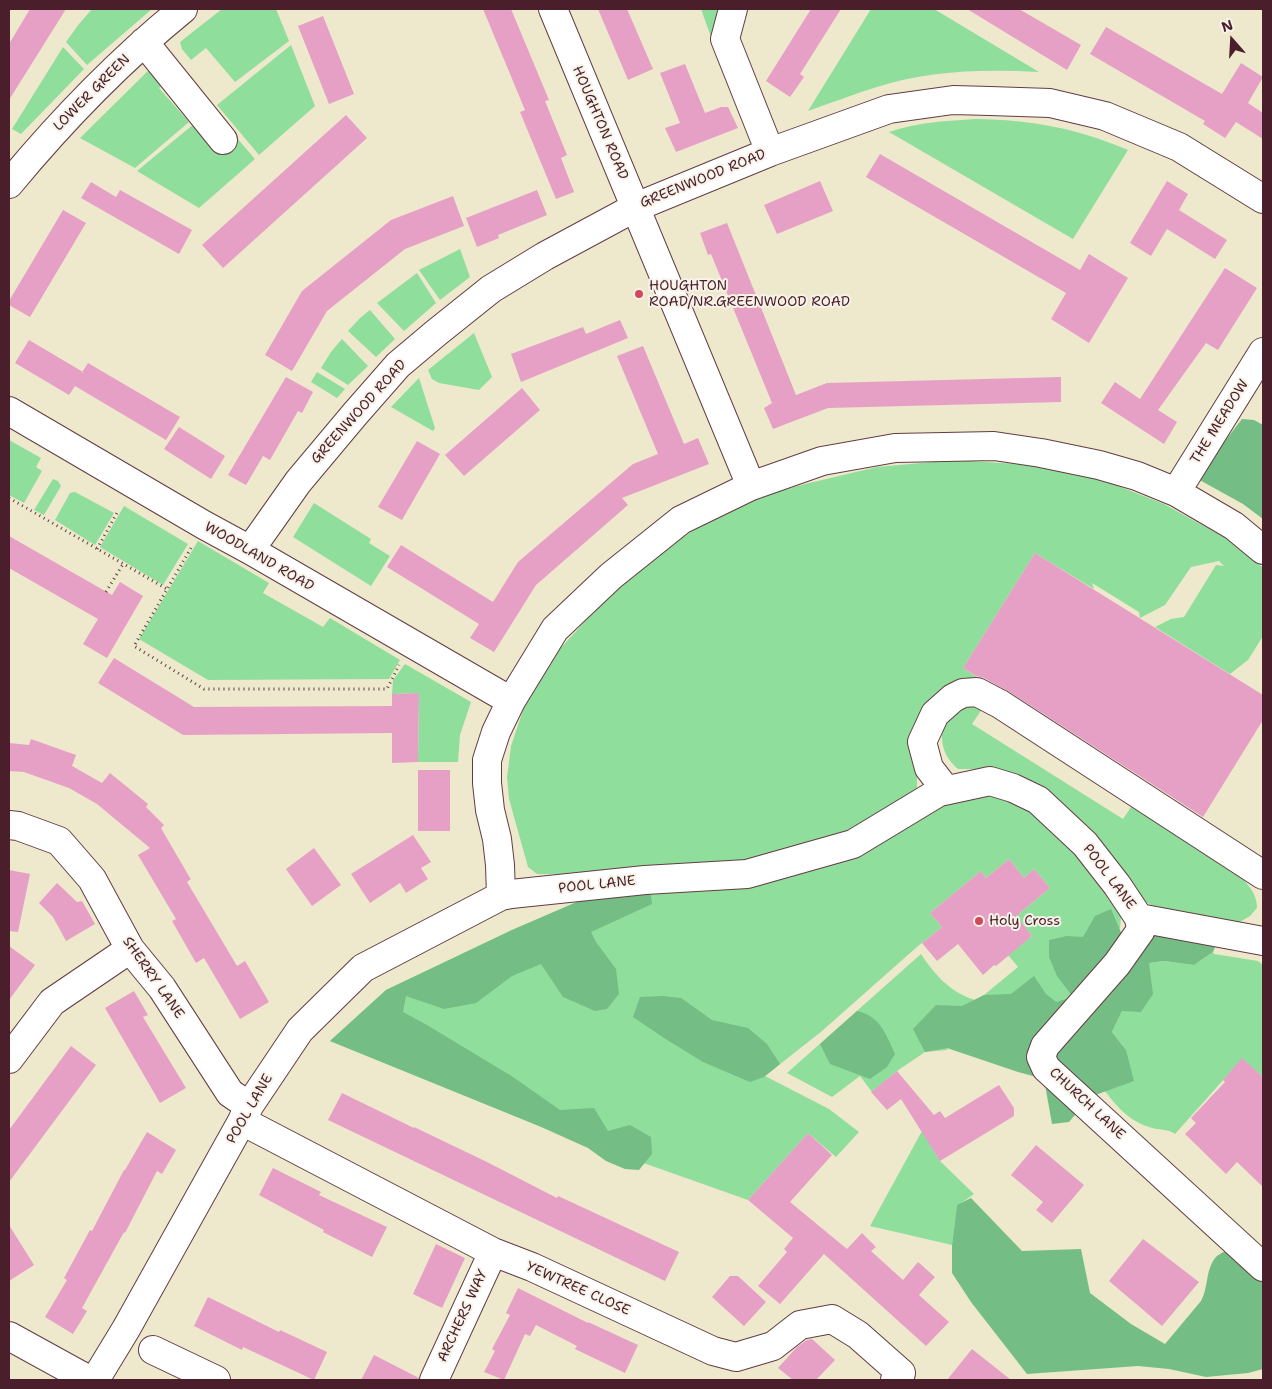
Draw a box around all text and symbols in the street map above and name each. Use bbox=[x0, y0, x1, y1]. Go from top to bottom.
north arrow bbox=[1207, 15, 1257, 65]
text: N bbox=[1219, 16, 1235, 36]
street label: LOWER GREEN bbox=[50, 51, 134, 135]
street label: HOUGHTON ROAD bbox=[568, 64, 632, 182]
street label: GREENWOOD ROAD bbox=[638, 146, 768, 212]
place label: HOUGHTON ROAD/NR.GREENWOOD ROAD bbox=[649, 278, 850, 310]
marker: HOUGHTON ROAD/NR.GREENWOOD ROAD bbox=[633, 288, 645, 300]
street label: GREENWOOD ROAD bbox=[308, 357, 410, 467]
street label: THE MEADOW bbox=[1187, 377, 1253, 467]
street label: WOODLAND ROAD bbox=[201, 519, 317, 595]
street label: POOL LANE bbox=[1079, 841, 1139, 913]
street label: POOL LANE bbox=[558, 873, 636, 897]
place label: Holy Cross bbox=[989, 913, 1060, 929]
marker: Holy Cross bbox=[973, 915, 985, 927]
street label: SHERRY LANE bbox=[119, 934, 187, 1022]
street label: CHURCH LANE bbox=[1046, 1065, 1128, 1143]
street label: POOL LANE bbox=[223, 1071, 277, 1147]
street label: YEWTREE CLOSE bbox=[523, 1259, 633, 1319]
street label: ARCHERS WAY bbox=[434, 1267, 492, 1365]

